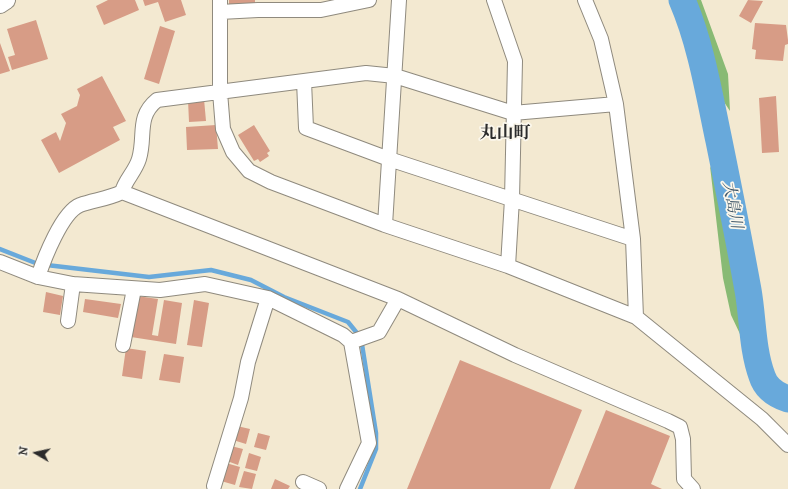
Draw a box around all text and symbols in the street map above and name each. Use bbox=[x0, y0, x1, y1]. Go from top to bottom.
district label: 丸山町 bbox=[480, 124, 530, 144]
water label: 大島川 bbox=[717, 180, 745, 230]
north arrow bbox=[16, 433, 56, 473]
text: N bbox=[17, 446, 32, 457]

